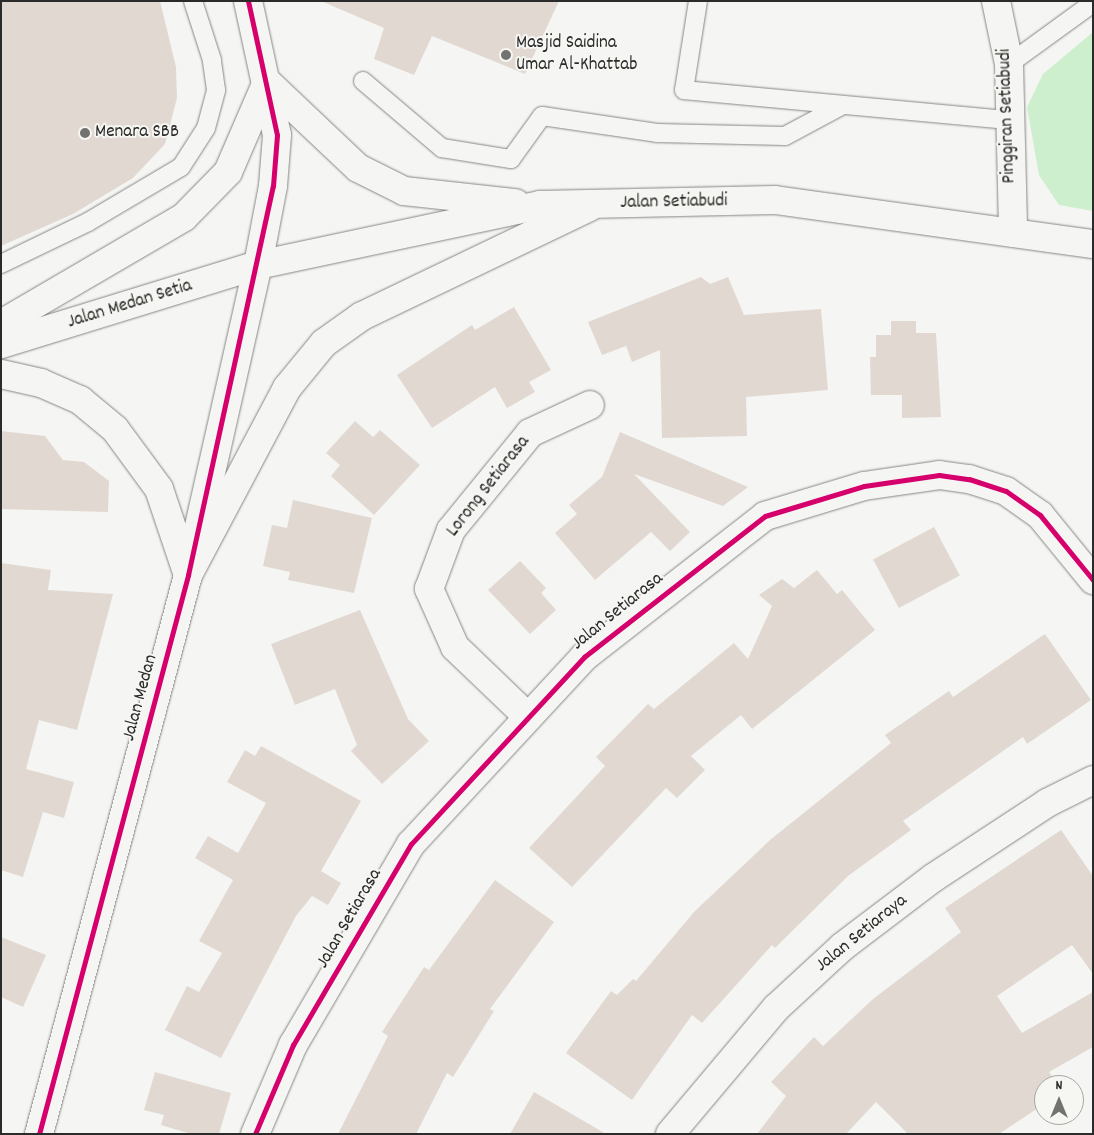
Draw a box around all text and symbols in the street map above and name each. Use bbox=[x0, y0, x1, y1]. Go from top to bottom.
place label: Masjid Saidina Umar Al-Khattab bbox=[516, 33, 637, 77]
street label: Pinggiran Setiabudi bbox=[994, 48, 1022, 184]
marker: Masjid Saidina Umar Al-Khattab bbox=[500, 49, 512, 61]
place label: Menara SBB bbox=[95, 122, 179, 144]
marker: Menara SBB bbox=[79, 127, 91, 139]
street label: Jalan Setiabudi bbox=[620, 191, 728, 215]
street label: Jalan Medan Setia bbox=[65, 275, 195, 335]
street label: Lorong Setiarasa bbox=[442, 432, 536, 542]
street label: Jalan Setiarasa bbox=[568, 568, 668, 656]
street label: Jalan Medan bbox=[119, 652, 163, 744]
street label: Jalan Setiarasa bbox=[312, 865, 388, 973]
street label: Jalan Setiaraya bbox=[812, 890, 912, 978]
north arrow bbox=[1034, 1075, 1084, 1125]
text: N bbox=[1056, 1076, 1062, 1096]

